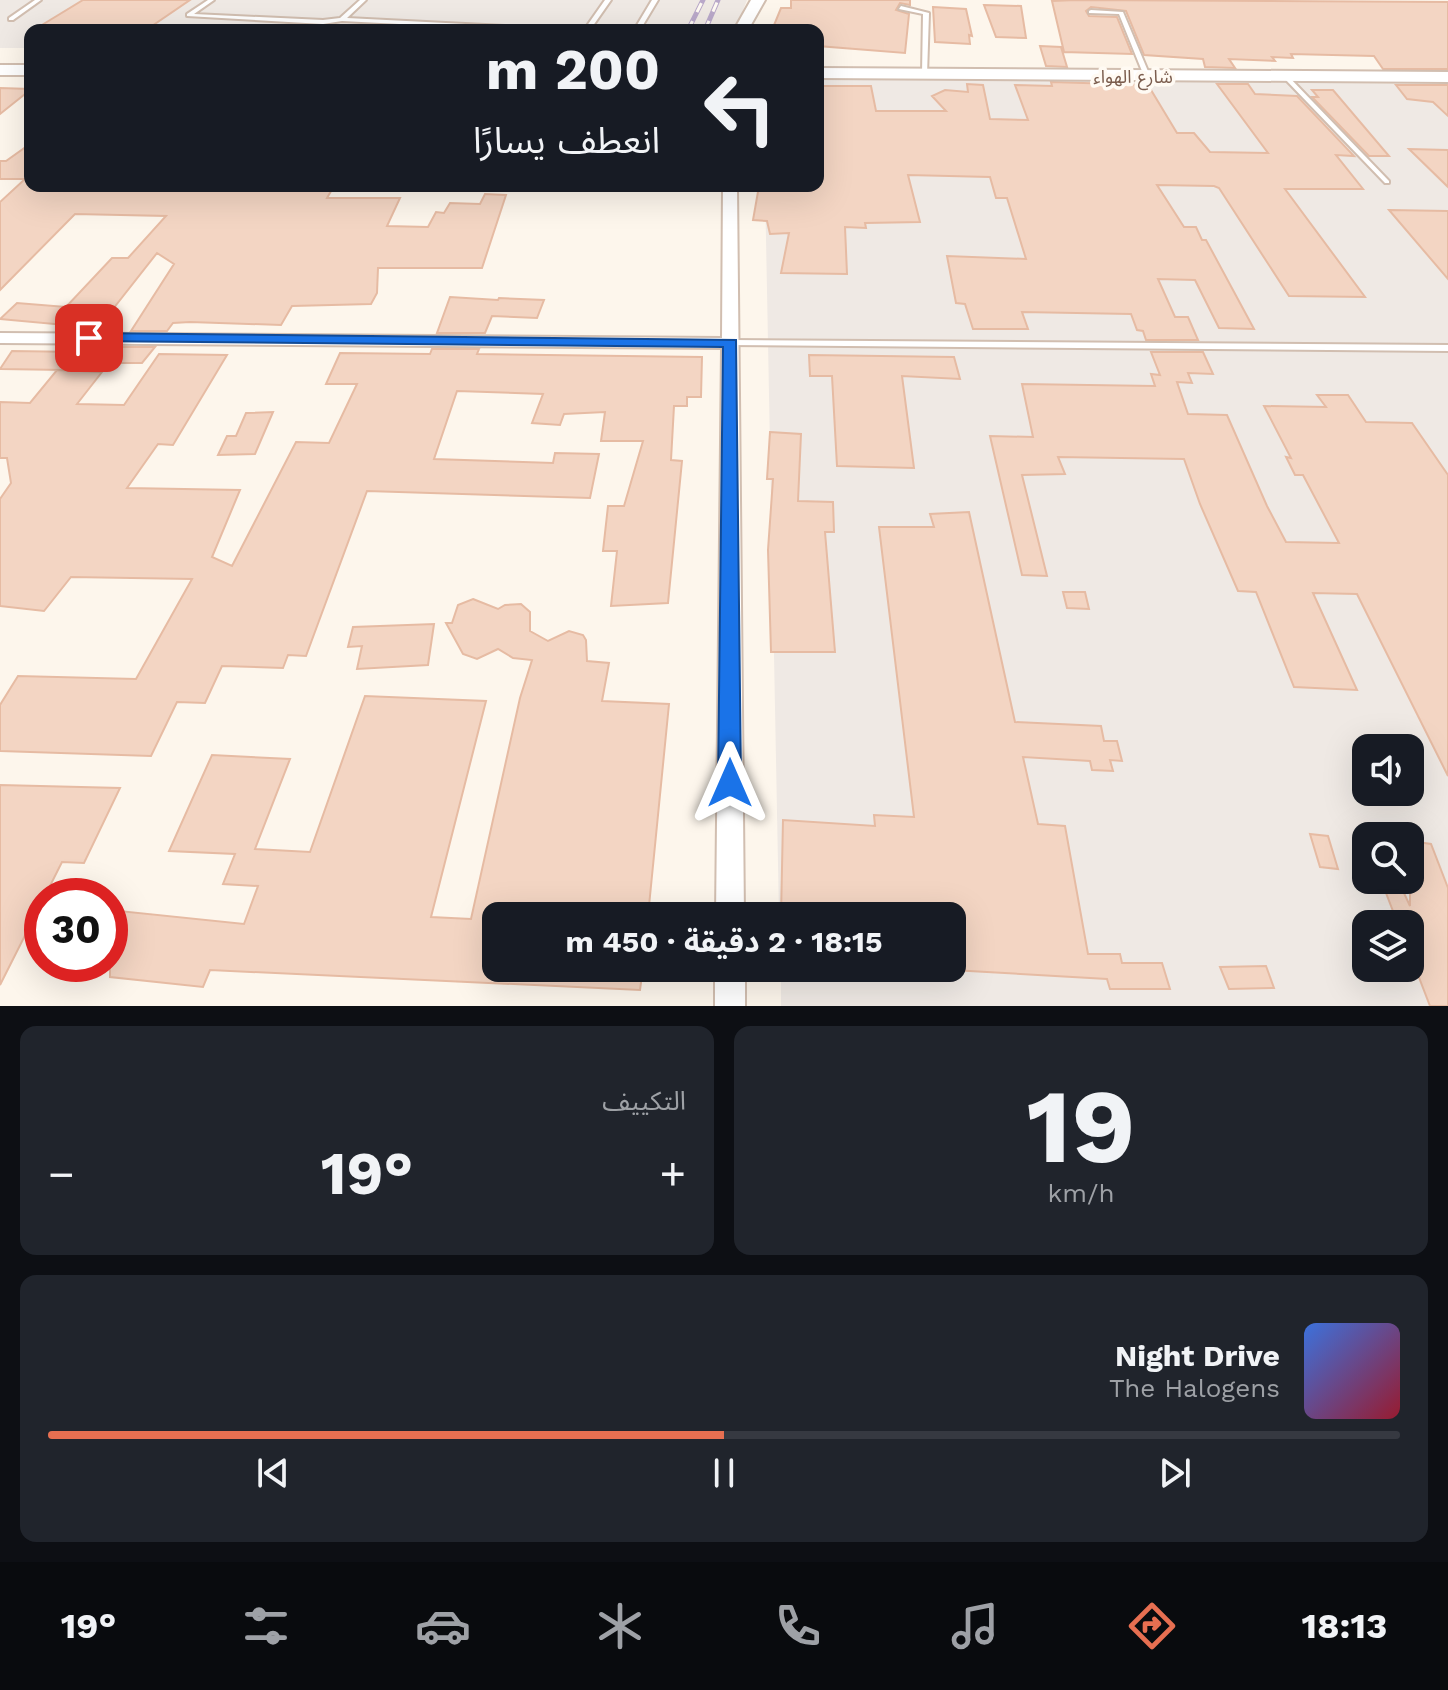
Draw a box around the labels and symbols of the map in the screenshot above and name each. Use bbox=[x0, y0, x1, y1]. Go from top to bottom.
street label: شارع الهواء bbox=[1093, 66, 1173, 91]
pin bbox=[55, 304, 123, 372]
position arrow bbox=[688, 741, 772, 825]
speed limit sign: 30 bbox=[24, 878, 128, 982]

